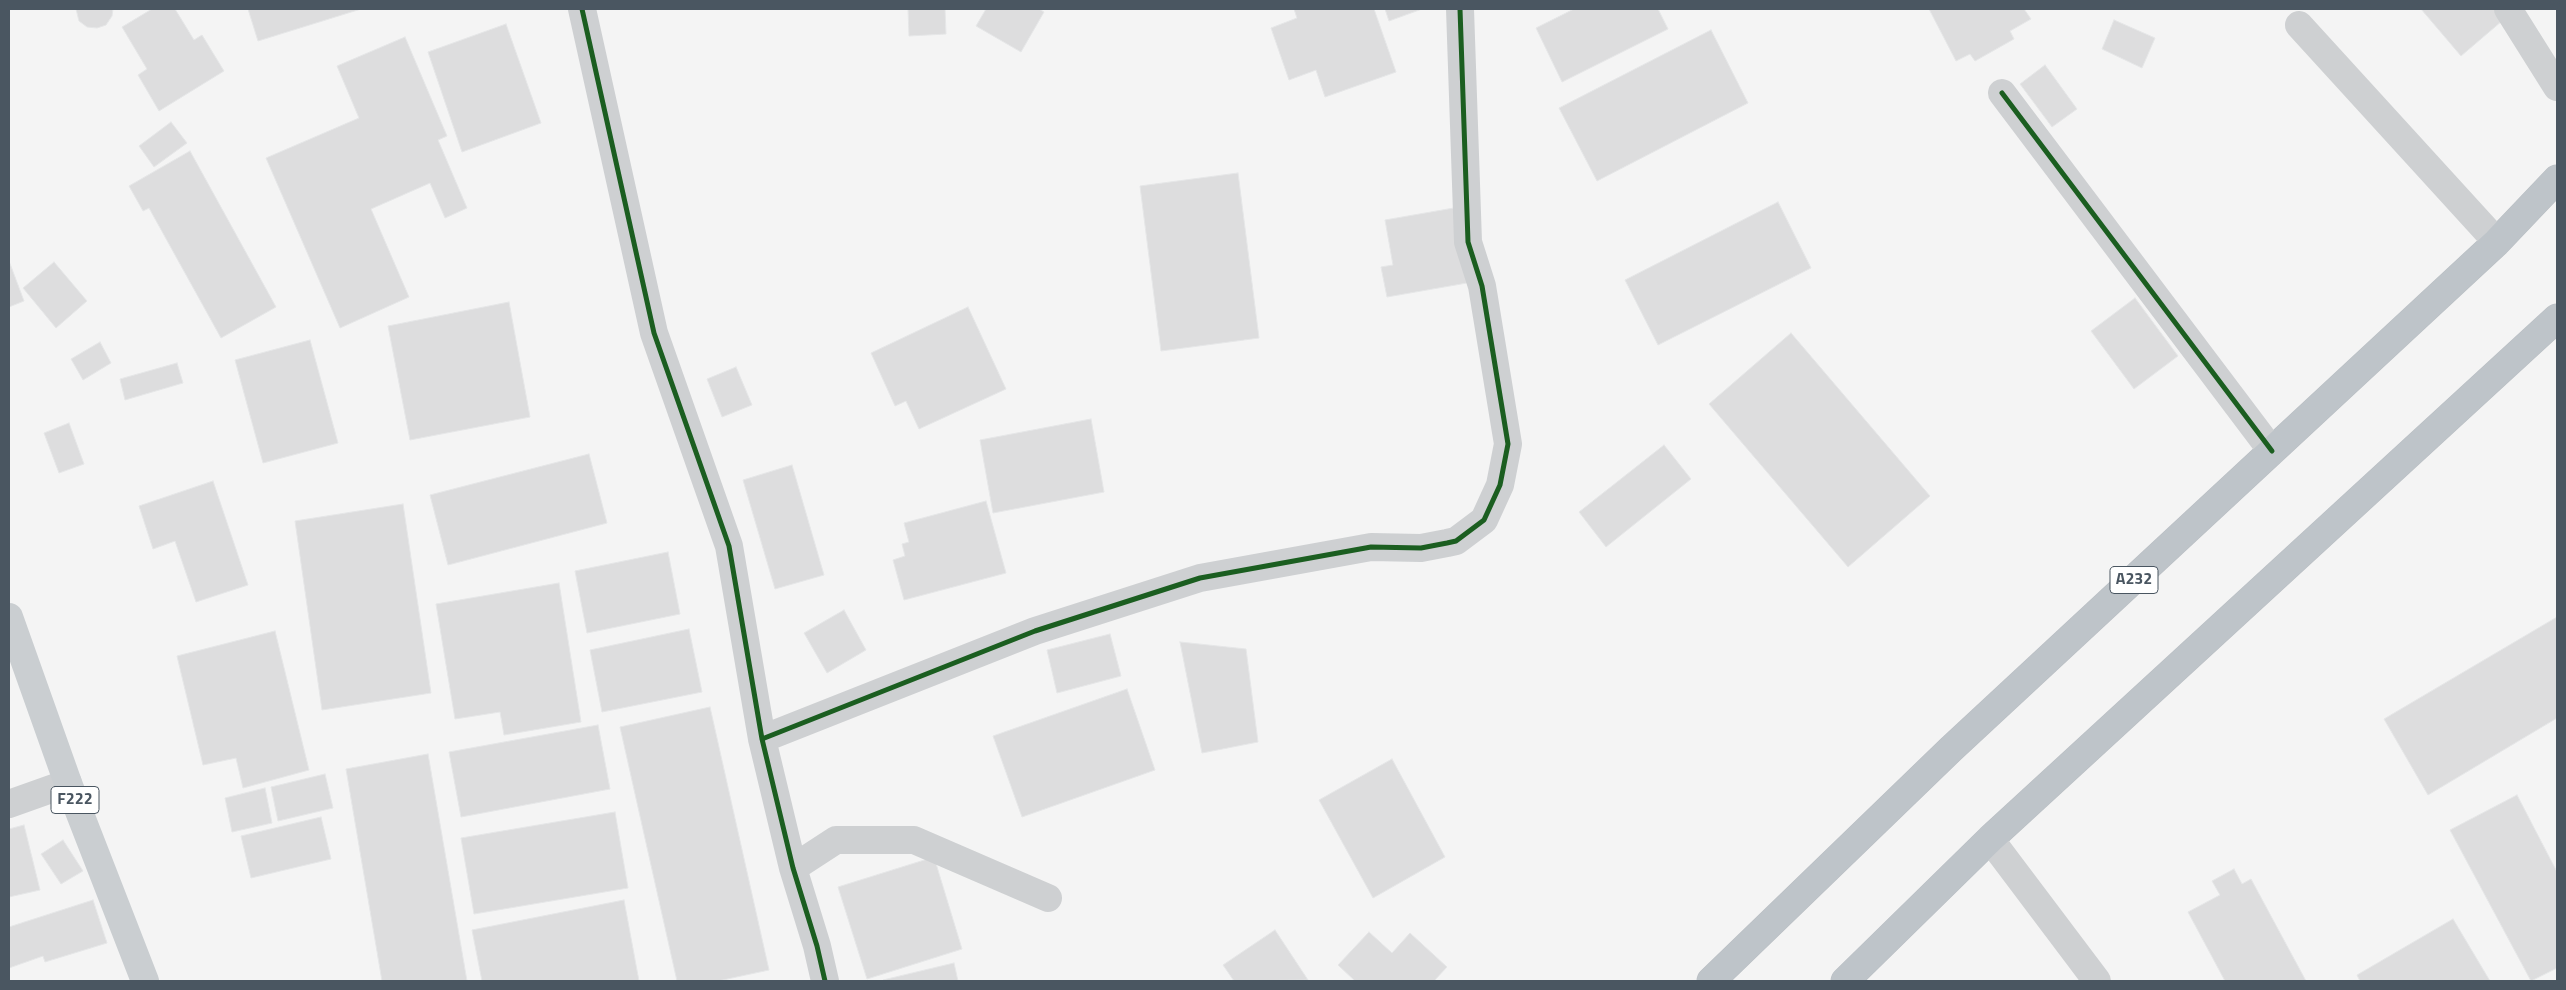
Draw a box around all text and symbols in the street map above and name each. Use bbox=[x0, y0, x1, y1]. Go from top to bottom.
road number: A232 bbox=[2110, 566, 2158, 594]
road number: F222 bbox=[51, 786, 99, 814]

